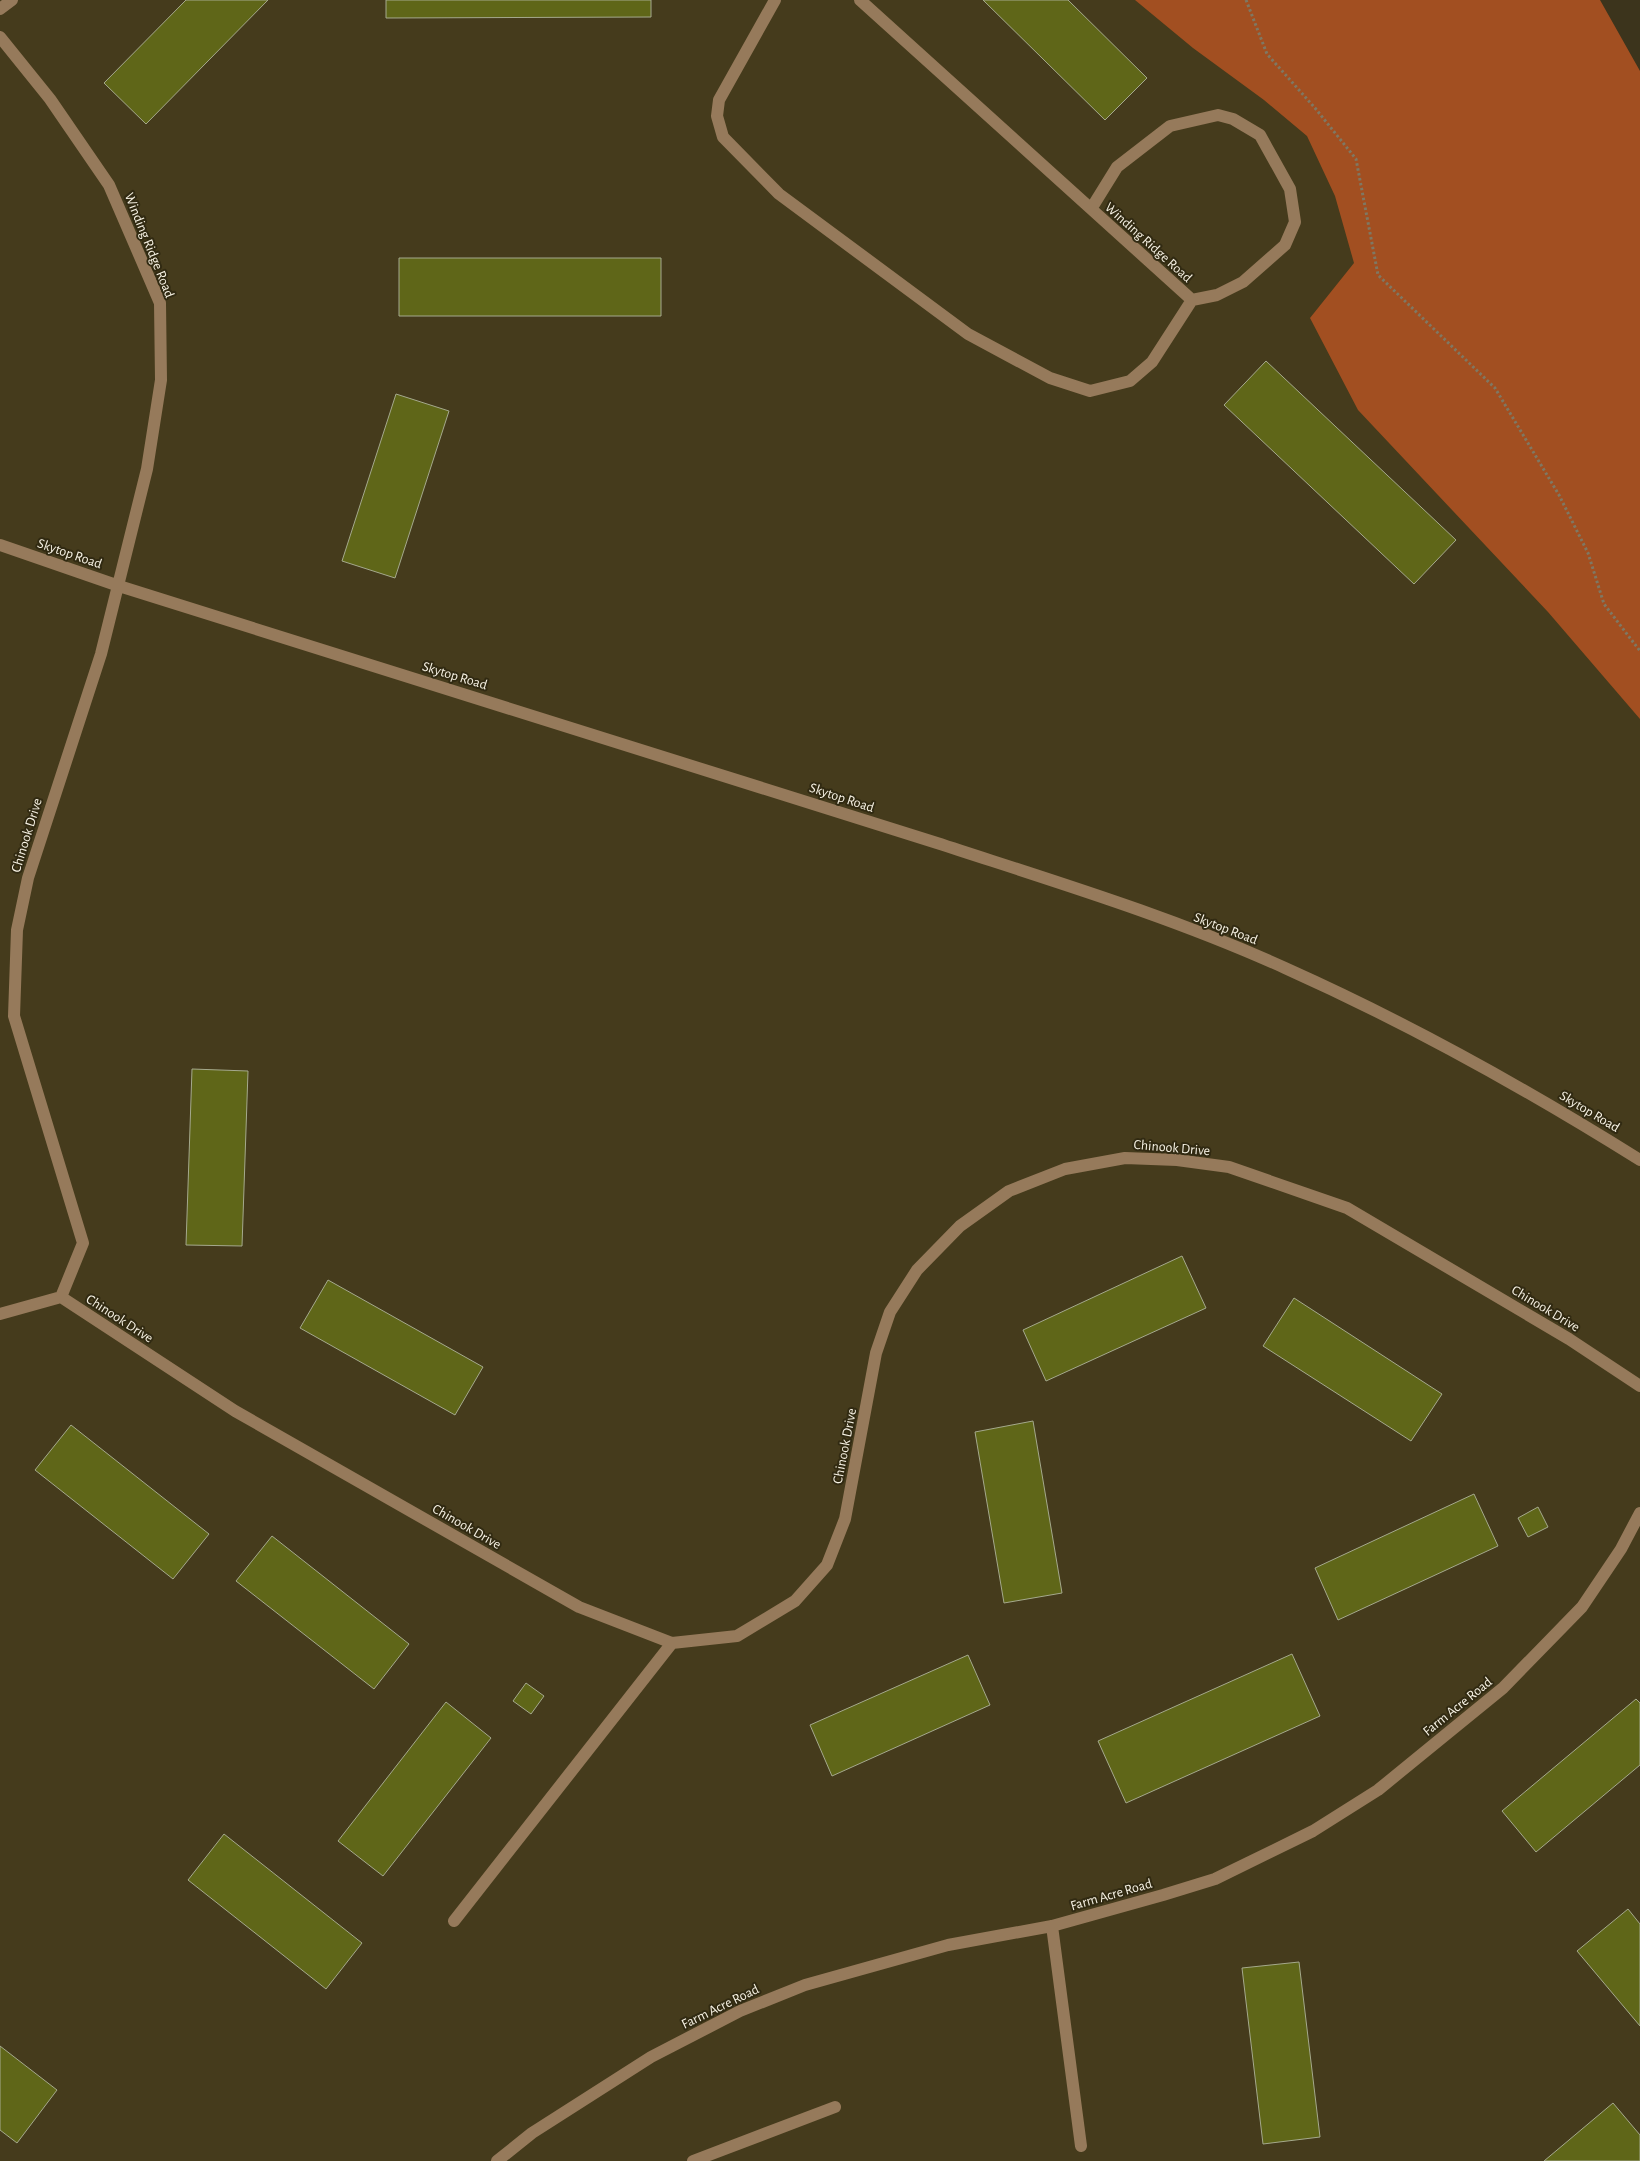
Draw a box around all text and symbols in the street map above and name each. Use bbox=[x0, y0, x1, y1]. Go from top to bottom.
street label: Winding Ridge Road bbox=[122, 191, 177, 300]
street label: Winding Ridge Road bbox=[1102, 200, 1195, 285]
street label: Skytop Road bbox=[36, 536, 104, 572]
street label: Skytop Road bbox=[420, 659, 489, 692]
street label: Skytop Road bbox=[808, 781, 876, 815]
street label: Chinook Drive bbox=[9, 797, 45, 874]
street label: Skytop Road bbox=[1192, 910, 1260, 948]
street label: Skytop Road bbox=[1557, 1089, 1622, 1135]
street label: Chinook Drive bbox=[1133, 1138, 1211, 1158]
street label: Chinook Drive bbox=[1509, 1283, 1582, 1335]
street label: Chinook Drive bbox=[83, 1292, 155, 1346]
street label: Chinook Drive bbox=[831, 1407, 859, 1485]
street label: Chinook Drive bbox=[430, 1502, 503, 1552]
street label: Farm Acre Road bbox=[1420, 1675, 1495, 1739]
street label: Farm Acre Road bbox=[1069, 1877, 1154, 1913]
street label: Farm Acre Road bbox=[680, 1982, 761, 2032]

